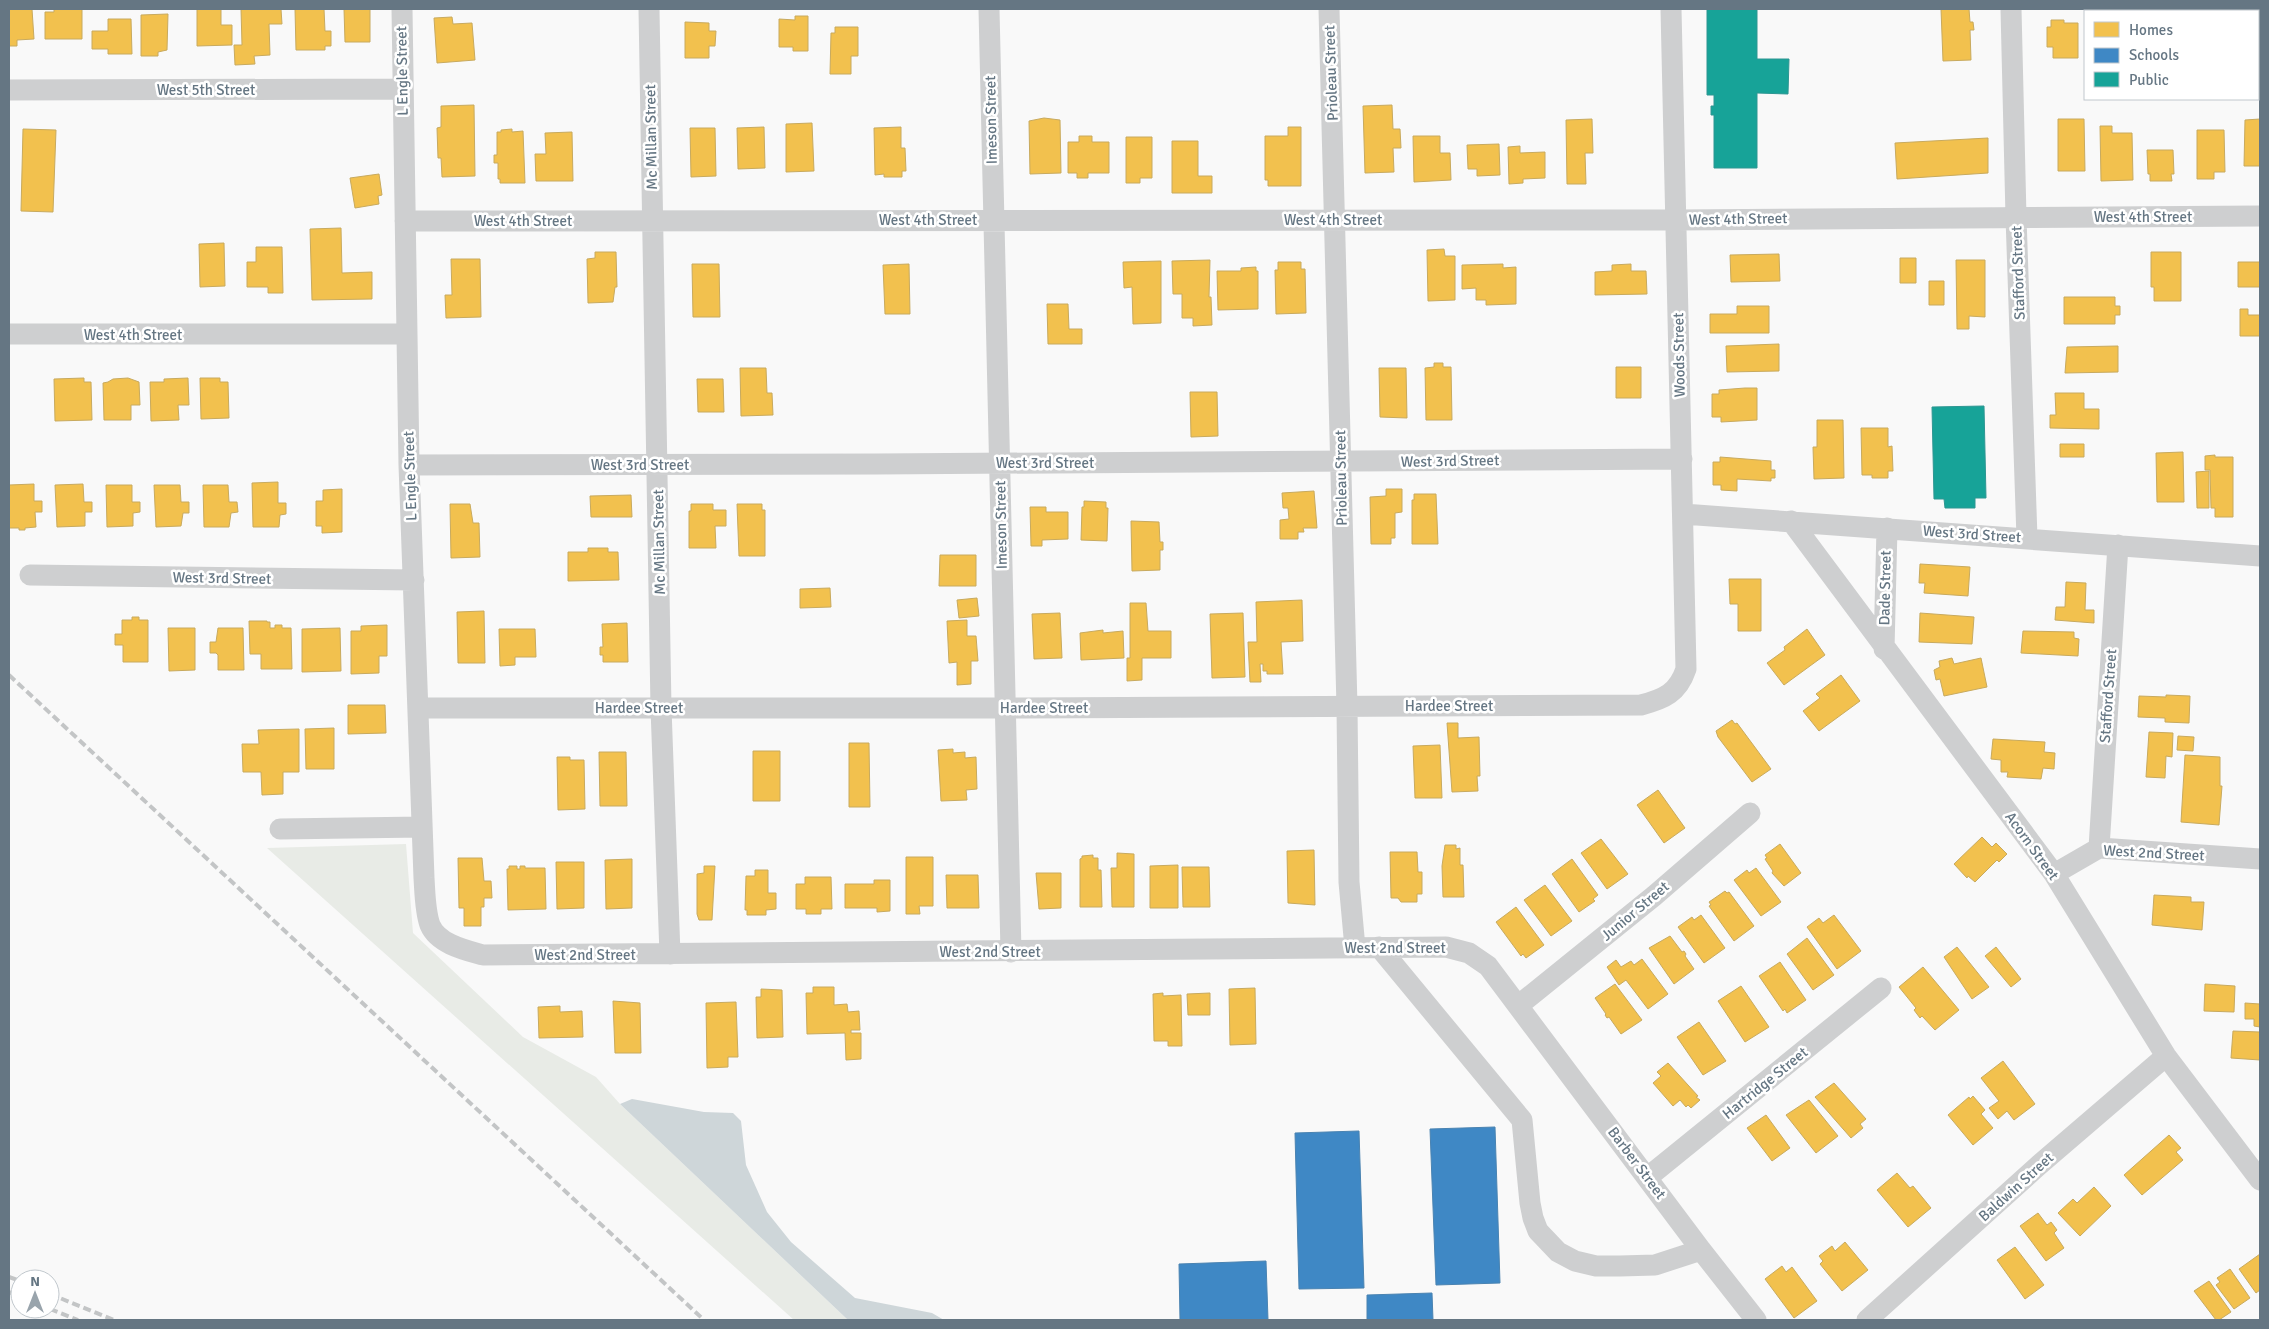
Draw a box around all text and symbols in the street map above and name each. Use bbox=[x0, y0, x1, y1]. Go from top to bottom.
legend bbox=[2084, 10, 2259, 100]
text: Homes bbox=[2129, 21, 2173, 39]
street label: Prioleau Street bbox=[1320, 25, 1342, 121]
street label: L Engle Street bbox=[392, 26, 412, 116]
text: Schools bbox=[2129, 46, 2180, 64]
text: Public bbox=[2129, 71, 2169, 89]
street label: Imeson Street bbox=[981, 75, 1001, 165]
street label: West 5th Street bbox=[157, 81, 255, 99]
street label: Mc Millan Street bbox=[641, 84, 661, 190]
street label: West 4th Street bbox=[2094, 208, 2192, 226]
street label: West 4th Street bbox=[1689, 209, 1787, 229]
street label: West 4th Street bbox=[879, 211, 977, 229]
street label: West 4th Street bbox=[1284, 211, 1382, 229]
street label: West 4th Street bbox=[474, 212, 572, 230]
street label: Stafford Street bbox=[2007, 226, 2029, 320]
street label: Woods Street bbox=[1669, 313, 1689, 397]
street label: West 4th Street bbox=[84, 326, 182, 344]
street label: Prioleau Street bbox=[1331, 430, 1351, 526]
street label: L Engle Street bbox=[399, 431, 421, 521]
street label: West 3rd Street bbox=[1401, 451, 1499, 471]
street label: West 3rd Street bbox=[996, 454, 1094, 472]
street label: West 3rd Street bbox=[591, 456, 689, 474]
street label: Imeson Street bbox=[991, 480, 1011, 570]
street label: Mc Millan Street bbox=[649, 489, 669, 595]
street label: West 3rd Street bbox=[1922, 522, 2022, 546]
street label: Dade Street bbox=[1875, 550, 1895, 626]
street label: West 3rd Street bbox=[173, 568, 271, 588]
street label: Stafford Street bbox=[2096, 648, 2120, 744]
street label: Hardee Street bbox=[1405, 697, 1493, 715]
street label: Hardee Street bbox=[595, 699, 683, 717]
street label: Hardee Street bbox=[1000, 699, 1088, 717]
street label: Acorn Street bbox=[2001, 808, 2063, 884]
street label: West 2nd Street bbox=[2103, 841, 2205, 865]
street label: Junior Street bbox=[1597, 877, 1673, 945]
street label: West 2nd Street bbox=[1344, 939, 1446, 957]
street label: West 2nd Street bbox=[939, 943, 1041, 961]
street label: West 2nd Street bbox=[534, 946, 636, 964]
street label: Hartridge Street bbox=[1719, 1043, 1811, 1123]
street label: Barber Street bbox=[1604, 1123, 1670, 1203]
street label: Baldwin Street bbox=[1975, 1149, 2057, 1225]
north arrow bbox=[10, 1269, 60, 1319]
text: N bbox=[30, 1273, 40, 1290]

